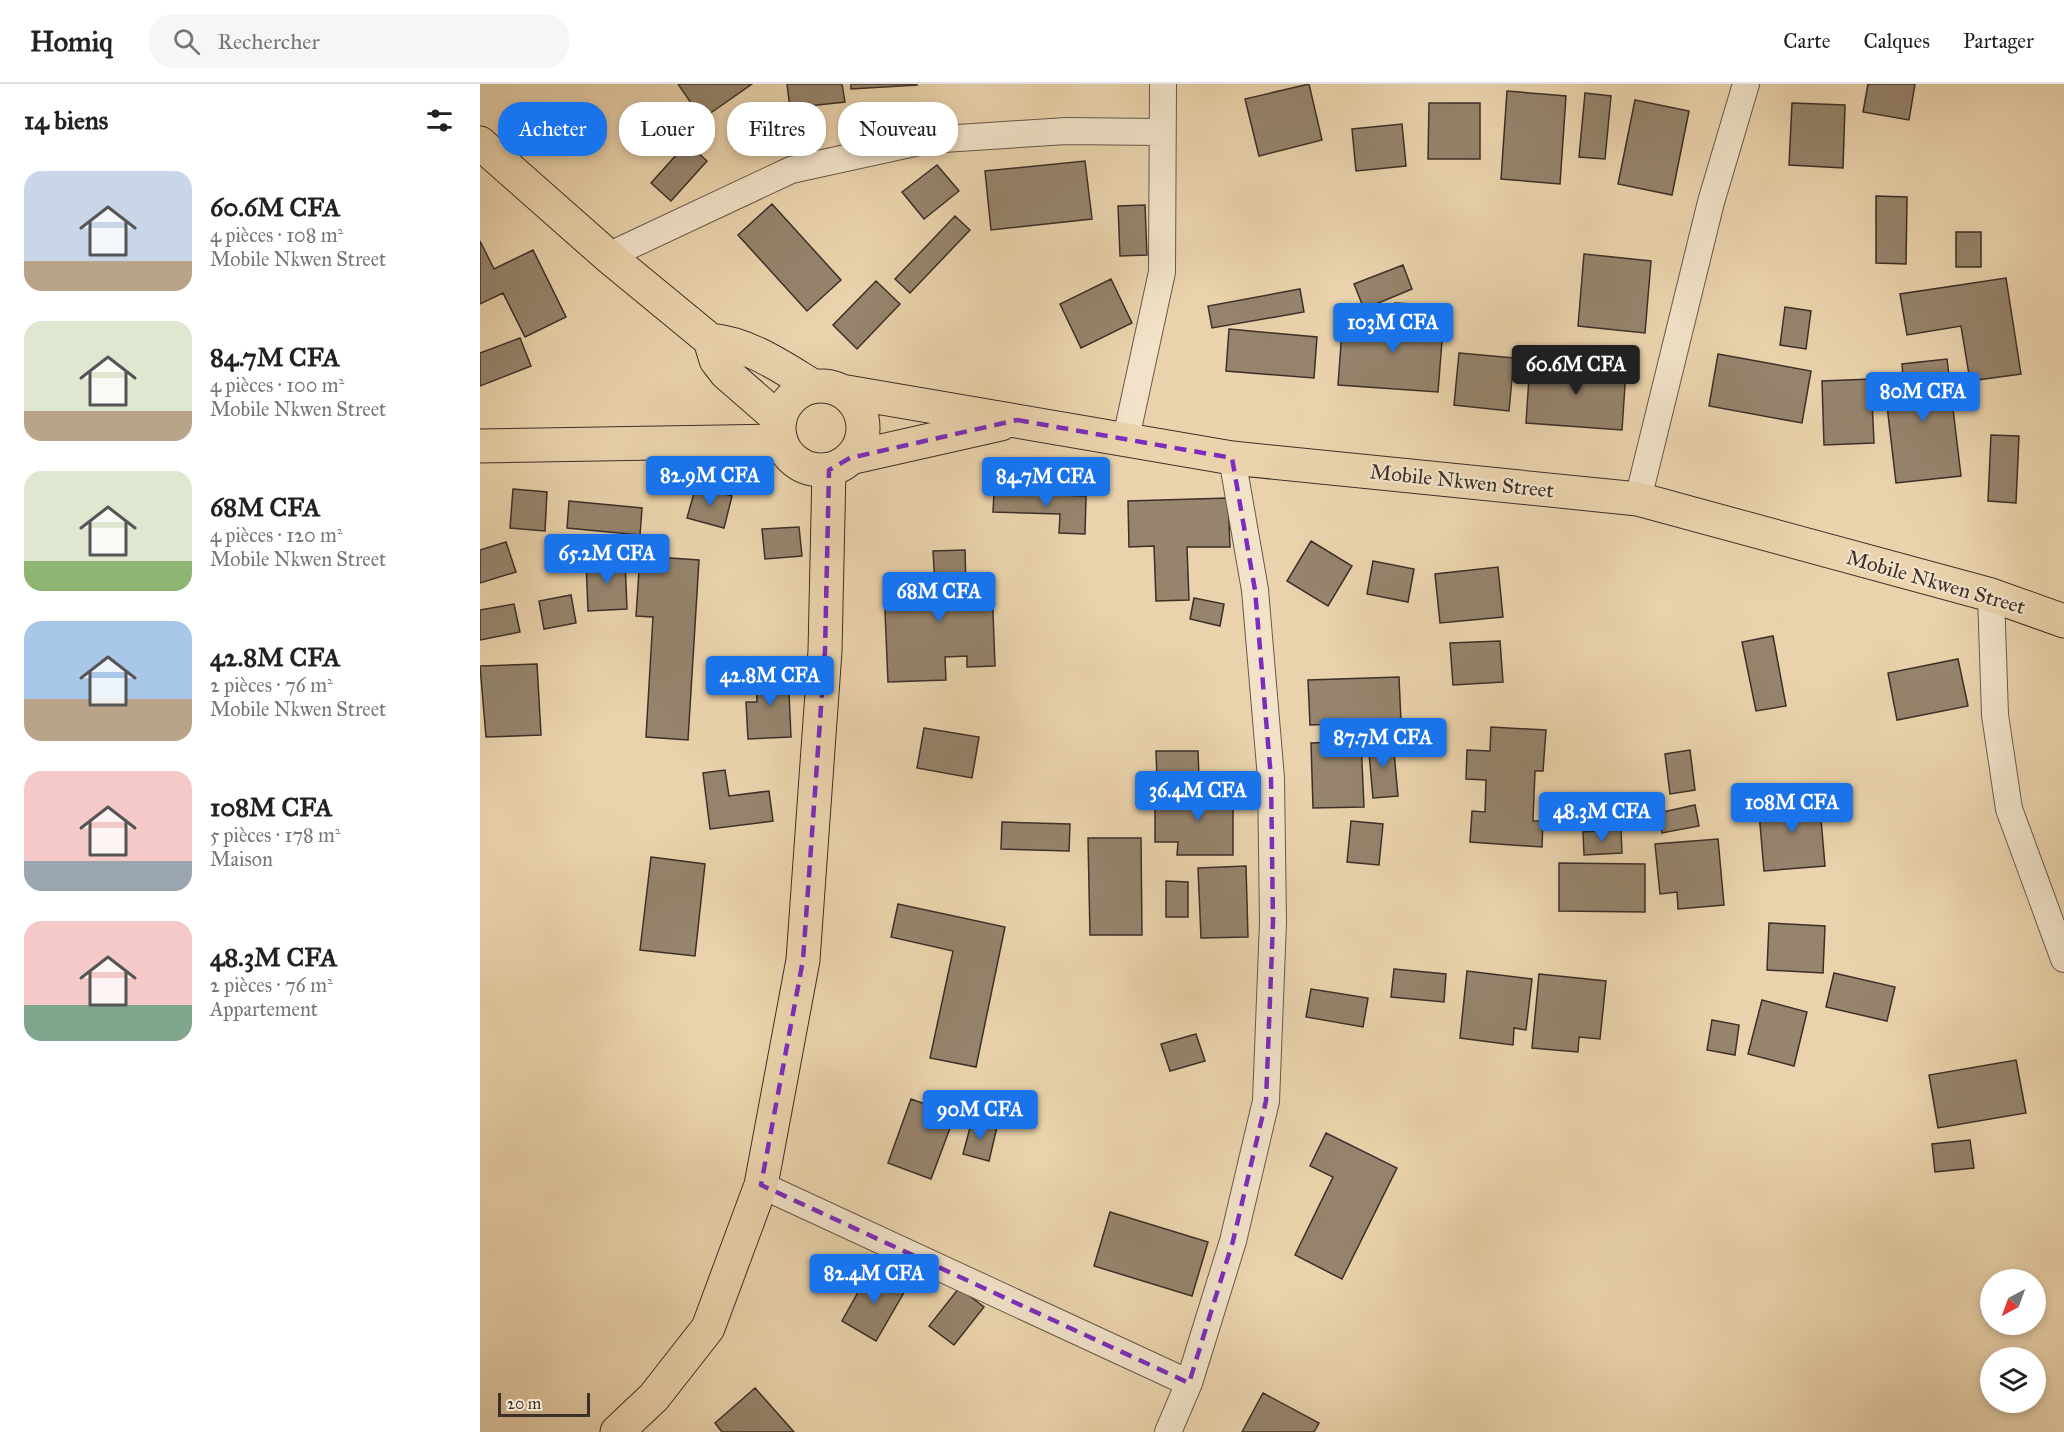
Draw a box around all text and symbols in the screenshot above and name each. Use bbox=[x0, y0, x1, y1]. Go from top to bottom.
search box bbox=[149, 14, 569, 68]
text: Homiq bbox=[30, 24, 113, 59]
icon: search bbox=[170, 25, 203, 58]
text: Rechercher bbox=[218, 28, 320, 55]
text: Carte bbox=[1783, 28, 1830, 54]
text: Calques bbox=[1863, 28, 1930, 54]
text: Partager bbox=[1963, 28, 2034, 54]
chip: Acheter bbox=[498, 102, 607, 156]
chip: Louer bbox=[619, 102, 715, 156]
chip: Filtres bbox=[727, 102, 826, 156]
chip: Nouveau bbox=[838, 102, 958, 156]
text: 14 biens bbox=[24, 104, 108, 136]
icon: filters bbox=[423, 104, 456, 137]
text: 60.6M CFA bbox=[210, 191, 341, 223]
icon: home bbox=[72, 195, 144, 267]
text: 4 pièces · 108 m² bbox=[210, 223, 343, 247]
text: Mobile Nkwen Street bbox=[210, 247, 386, 271]
pin: 103M CFA bbox=[1331, 303, 1455, 354]
text: 103M CFA bbox=[1347, 310, 1439, 334]
text: 84.7M CFA bbox=[210, 341, 340, 373]
icon: home bbox=[72, 345, 144, 417]
pin: 60.6M CFA bbox=[1507, 345, 1645, 396]
text: 60.6M CFA bbox=[1526, 352, 1626, 376]
pin: 80M CFA bbox=[1868, 372, 1978, 423]
text: 4 pièces · 100 m² bbox=[210, 373, 344, 397]
text: 80M CFA bbox=[1880, 379, 1966, 403]
text: Mobile Nkwen Street bbox=[210, 397, 386, 421]
pin: 82.9M CFA bbox=[641, 456, 779, 507]
pin: 84.7M CFA bbox=[977, 457, 1115, 508]
street label: Mobile Nkwen Street bbox=[1369, 458, 1556, 504]
text: 82.9M CFA bbox=[660, 463, 760, 487]
text: 84.7M CFA bbox=[996, 464, 1096, 488]
text: 68M CFA bbox=[210, 491, 321, 523]
icon: home bbox=[72, 495, 144, 567]
text: 4 pièces · 120 m² bbox=[210, 523, 343, 547]
pin: 65.2M CFA bbox=[538, 534, 676, 585]
text: 65.2M CFA bbox=[558, 541, 656, 565]
street label: Mobile Nkwen Street bbox=[1844, 544, 2029, 620]
text: Mobile Nkwen Street bbox=[210, 547, 386, 571]
pin: 68M CFA bbox=[884, 572, 994, 623]
text: 68M CFA bbox=[897, 579, 982, 603]
text: 42.8M CFA bbox=[210, 641, 340, 673]
icon: home bbox=[72, 645, 144, 717]
pin: 42.8M CFA bbox=[701, 656, 839, 707]
text: 42.8M CFA bbox=[720, 663, 820, 687]
text: 2 pièces · 76 m² bbox=[210, 673, 333, 697]
text: Mobile Nkwen Street bbox=[210, 697, 386, 721]
pin: 87.7M CFA bbox=[1314, 718, 1452, 769]
text: 87.7M CFA bbox=[1334, 725, 1432, 749]
pin: 36.4M CFA bbox=[1129, 771, 1267, 822]
text: 36.4M CFA bbox=[1149, 778, 1247, 802]
pin: 108M CFA bbox=[1730, 783, 1854, 834]
text: 108M CFA bbox=[1745, 790, 1839, 814]
text: 108M CFA bbox=[210, 791, 332, 823]
pin: 48.3M CFA bbox=[1533, 792, 1671, 843]
icon: home bbox=[72, 795, 144, 867]
text: 48.3M CFA bbox=[1553, 799, 1651, 823]
text: 5 pièces · 178 m² bbox=[210, 823, 341, 847]
text: Maison bbox=[210, 847, 273, 871]
text: 48.3M CFA bbox=[210, 941, 337, 973]
icon: home bbox=[72, 945, 144, 1017]
text: 2 pièces · 76 m² bbox=[210, 973, 333, 997]
text: Appartement bbox=[210, 997, 318, 1021]
pin: 90M CFA bbox=[925, 1090, 1035, 1141]
text: 90M CFA bbox=[937, 1097, 1023, 1121]
pin: 82.4M CFA bbox=[805, 1254, 943, 1305]
text: 82.4M CFA bbox=[824, 1261, 924, 1285]
north arrow bbox=[1980, 1269, 2046, 1335]
map controls bbox=[1980, 1269, 2046, 1413]
button: layers bbox=[1980, 1347, 2046, 1413]
scale bar bbox=[498, 1390, 590, 1418]
text: 20 m bbox=[507, 1394, 541, 1413]

